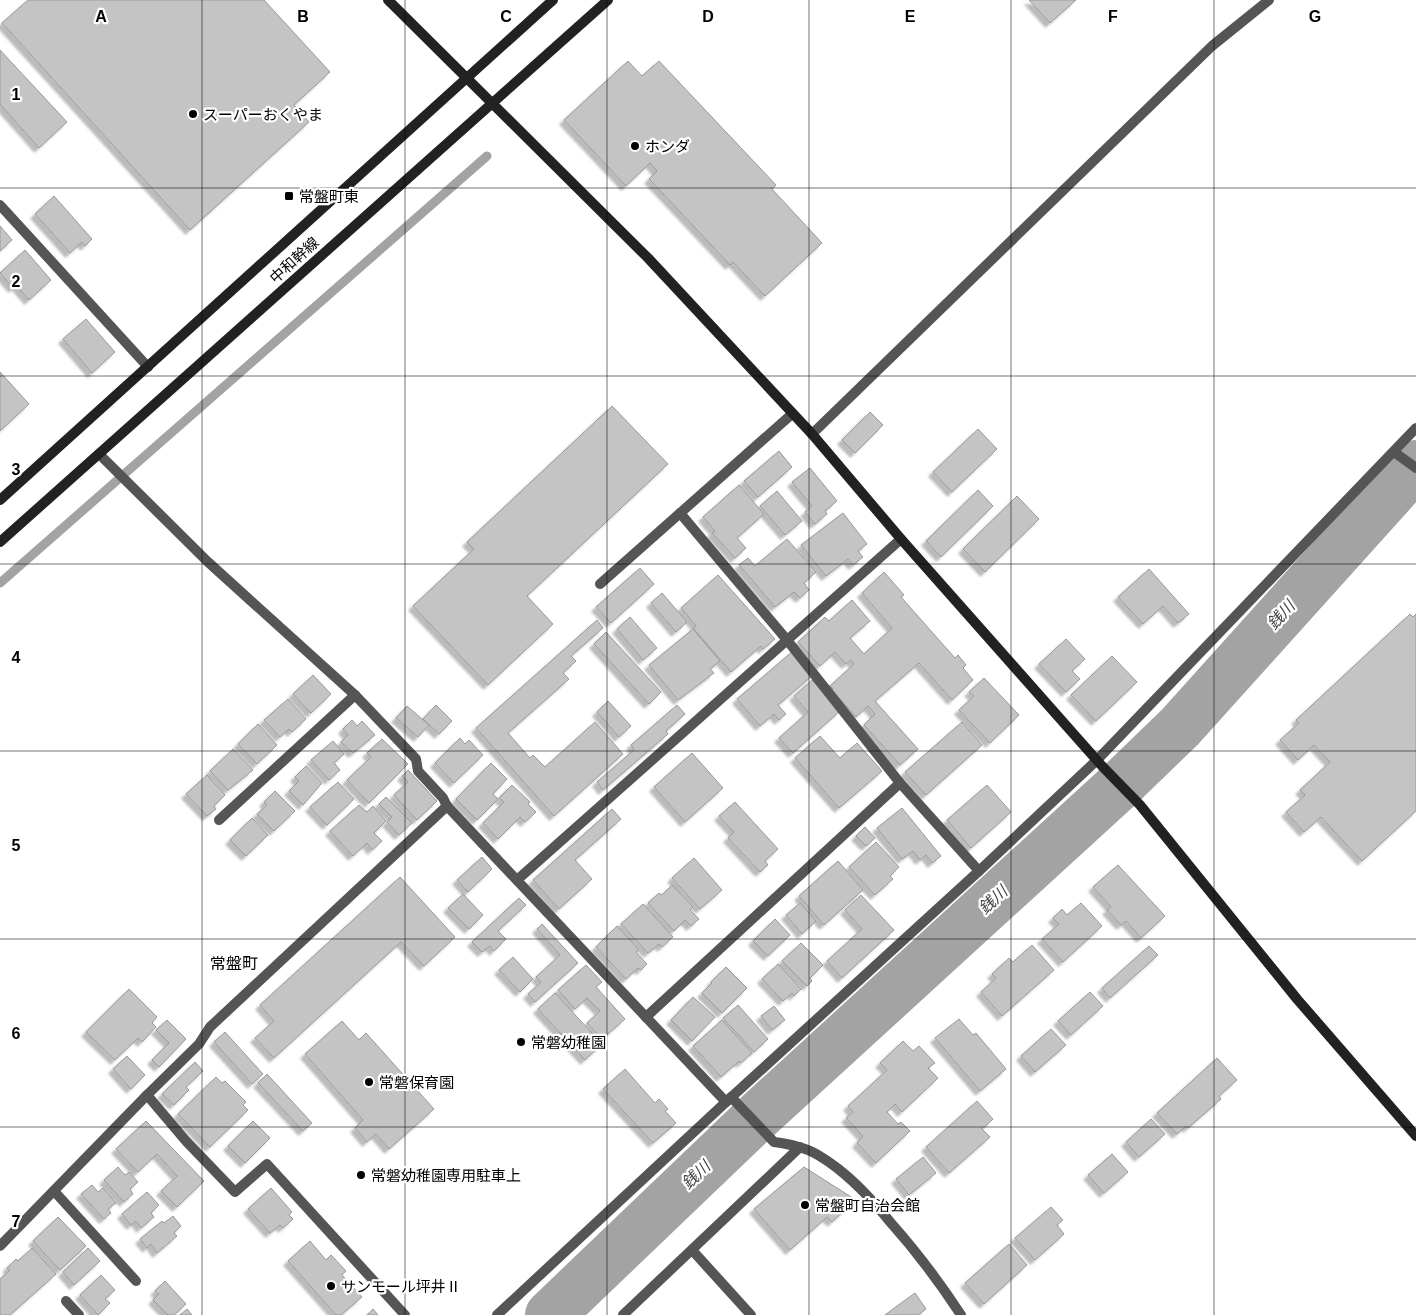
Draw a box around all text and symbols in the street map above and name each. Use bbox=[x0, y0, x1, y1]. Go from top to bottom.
text: A bbox=[95, 8, 107, 25]
text: B bbox=[297, 8, 309, 25]
text: C bbox=[500, 8, 512, 25]
text: D bbox=[702, 8, 714, 25]
text: E bbox=[905, 8, 916, 25]
text: F bbox=[1108, 8, 1118, 25]
text: G bbox=[1309, 8, 1321, 25]
text: 1 bbox=[12, 86, 21, 103]
place label: スーパーおくやま bbox=[203, 106, 323, 123]
marker: スーパーおくやま bbox=[187, 108, 199, 120]
place label: ホンダ bbox=[645, 138, 690, 155]
marker: ホンダ bbox=[629, 140, 641, 152]
place label: 常盤町東 bbox=[299, 188, 359, 205]
marker: 常盤町東 bbox=[283, 190, 295, 202]
street label: 中和幹線 bbox=[266, 234, 322, 286]
text: 2 bbox=[12, 273, 21, 290]
text: 3 bbox=[12, 461, 21, 478]
water label: 銭川 bbox=[1264, 596, 1299, 633]
text: 4 bbox=[12, 649, 21, 666]
text: 5 bbox=[12, 837, 21, 854]
water label: 銭川 bbox=[975, 882, 1012, 917]
district label: 常盤町 bbox=[210, 955, 258, 972]
text: 6 bbox=[12, 1025, 21, 1042]
place label: 常磐幼稚園 bbox=[531, 1034, 606, 1051]
marker: 常磐幼稚園 bbox=[515, 1036, 527, 1048]
place label: 常磐保育園 bbox=[379, 1074, 454, 1091]
marker: 常磐保育園 bbox=[363, 1076, 375, 1088]
water label: 銭川 bbox=[679, 1156, 715, 1192]
place label: 常磐幼稚園専用駐車上 bbox=[371, 1167, 521, 1184]
marker: 常磐幼稚園専用駐車上 bbox=[355, 1169, 367, 1181]
place label: 常盤町自治会館 bbox=[815, 1197, 920, 1214]
marker: 常盤町自治会館 bbox=[799, 1199, 811, 1211]
text: 7 bbox=[12, 1213, 21, 1230]
place label: サンモール坪井Ⅱ bbox=[341, 1278, 461, 1295]
marker: サンモール坪井Ⅱ bbox=[325, 1280, 337, 1292]

